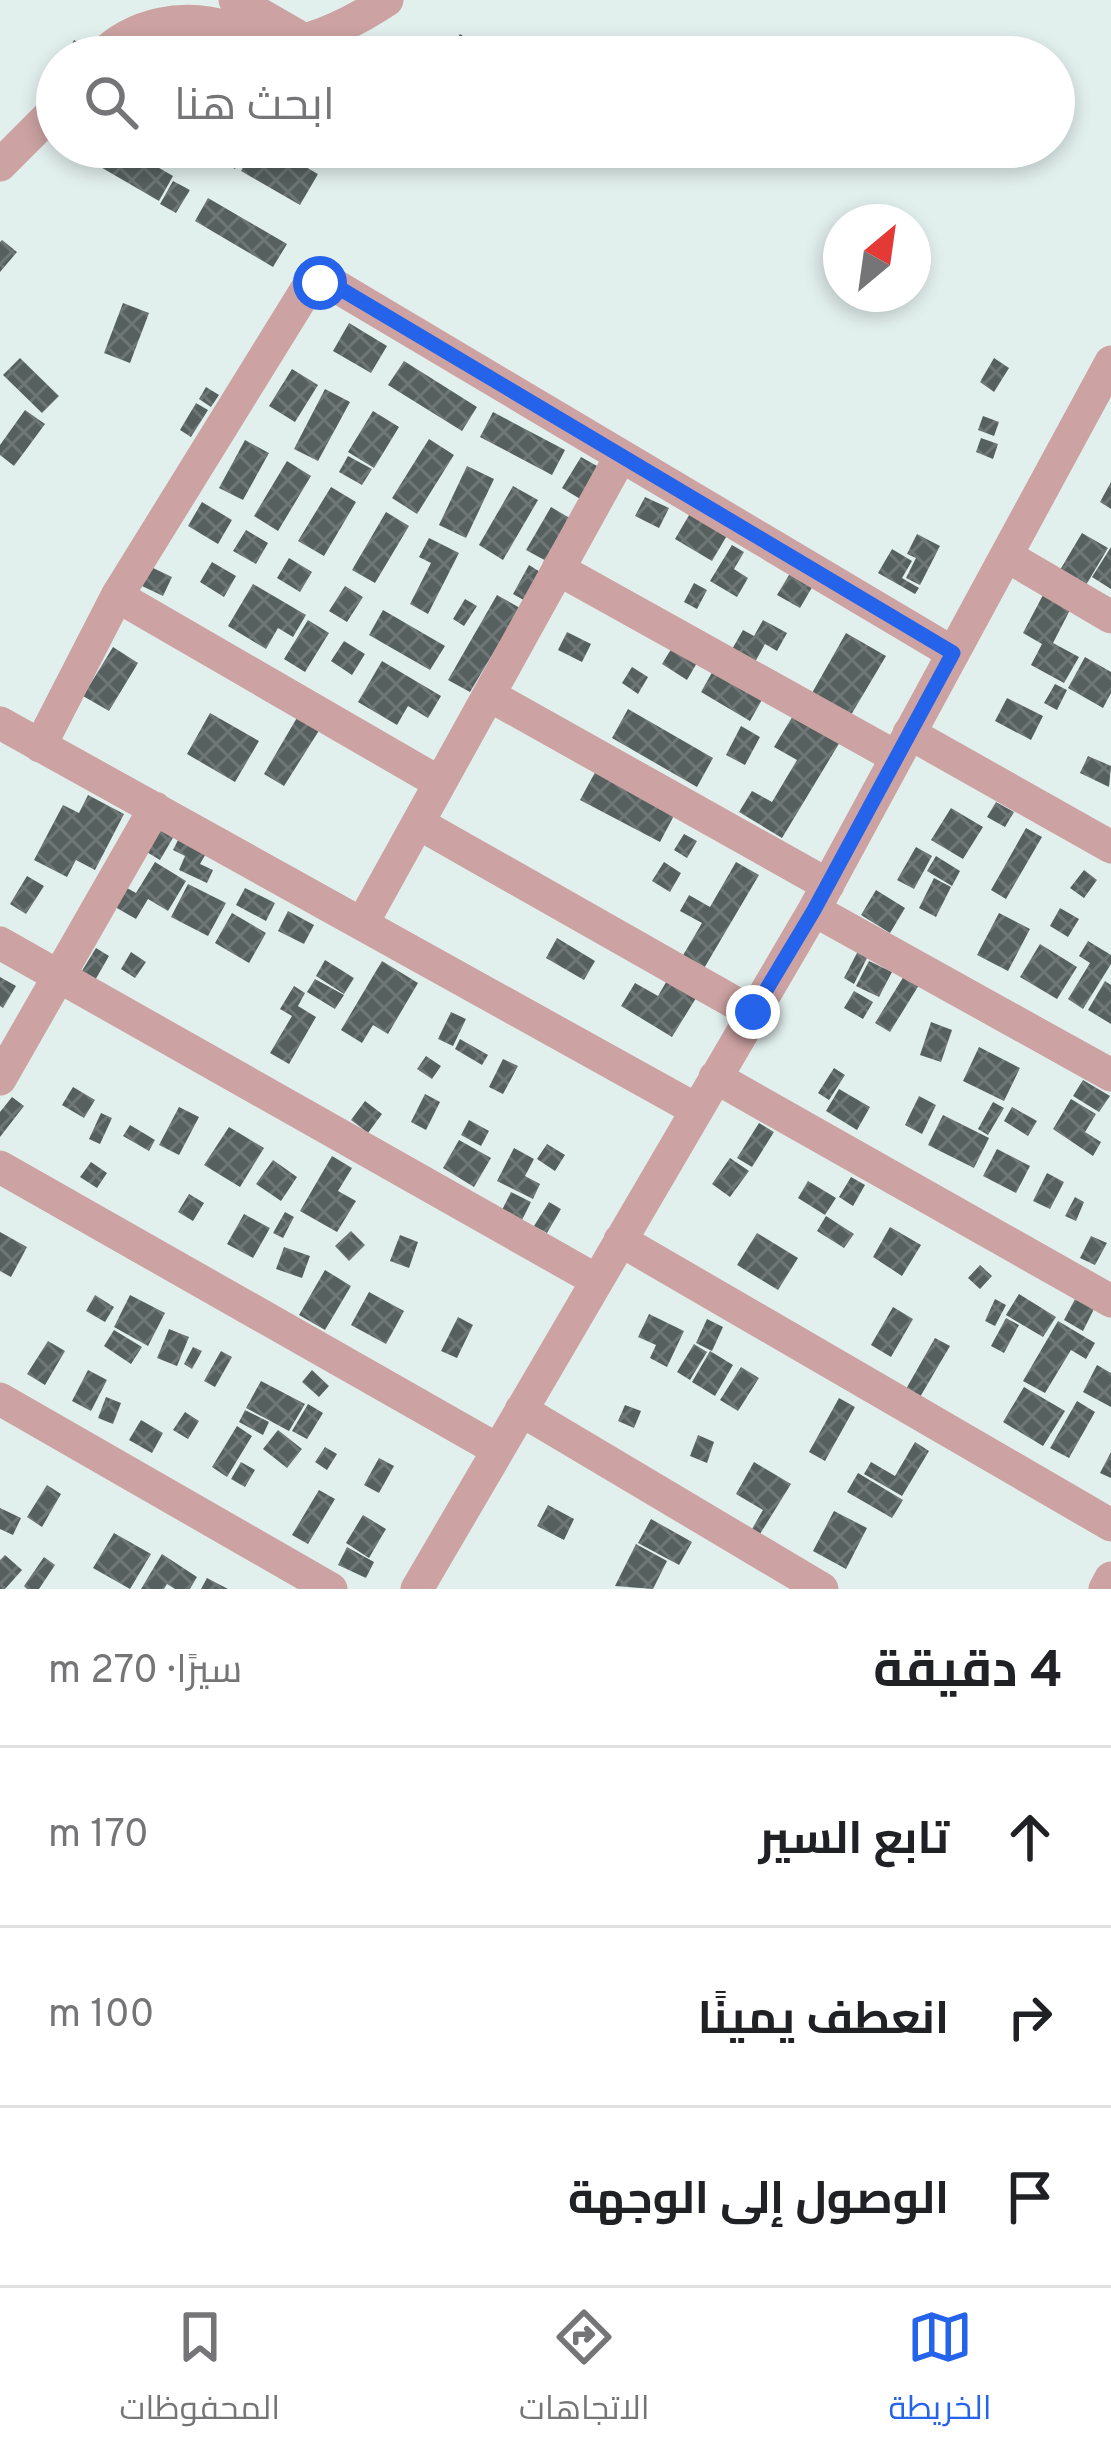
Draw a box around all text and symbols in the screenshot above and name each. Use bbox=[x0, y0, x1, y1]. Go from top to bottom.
search box bbox=[36, 36, 1075, 168]
icon: search bbox=[78, 69, 144, 135]
text: ابحث هنا bbox=[174, 79, 335, 136]
north arrow bbox=[823, 204, 931, 312]
route start bbox=[293, 256, 347, 310]
route end bbox=[726, 985, 780, 1039]
text: 4 دقيقة bbox=[873, 1641, 1063, 1706]
text: سيرًا · 270 m bbox=[48, 1648, 242, 1697]
icon: ahead bbox=[997, 1804, 1063, 1870]
text: 170 m bbox=[48, 1812, 149, 1861]
text: تابع السير bbox=[759, 1813, 949, 1870]
icon: right bbox=[997, 1984, 1063, 2050]
text: 100 m bbox=[48, 1992, 155, 2041]
text: انعطف يمينًا bbox=[698, 1993, 949, 2050]
icon: arrive bbox=[997, 2164, 1063, 2230]
text: الوصول إلى الوجهة bbox=[568, 2173, 949, 2230]
tab: المحفوظات bbox=[119, 2304, 280, 2438]
tab: الاتجاهات bbox=[519, 2304, 650, 2438]
tab: الخريطة bbox=[889, 2304, 992, 2438]

